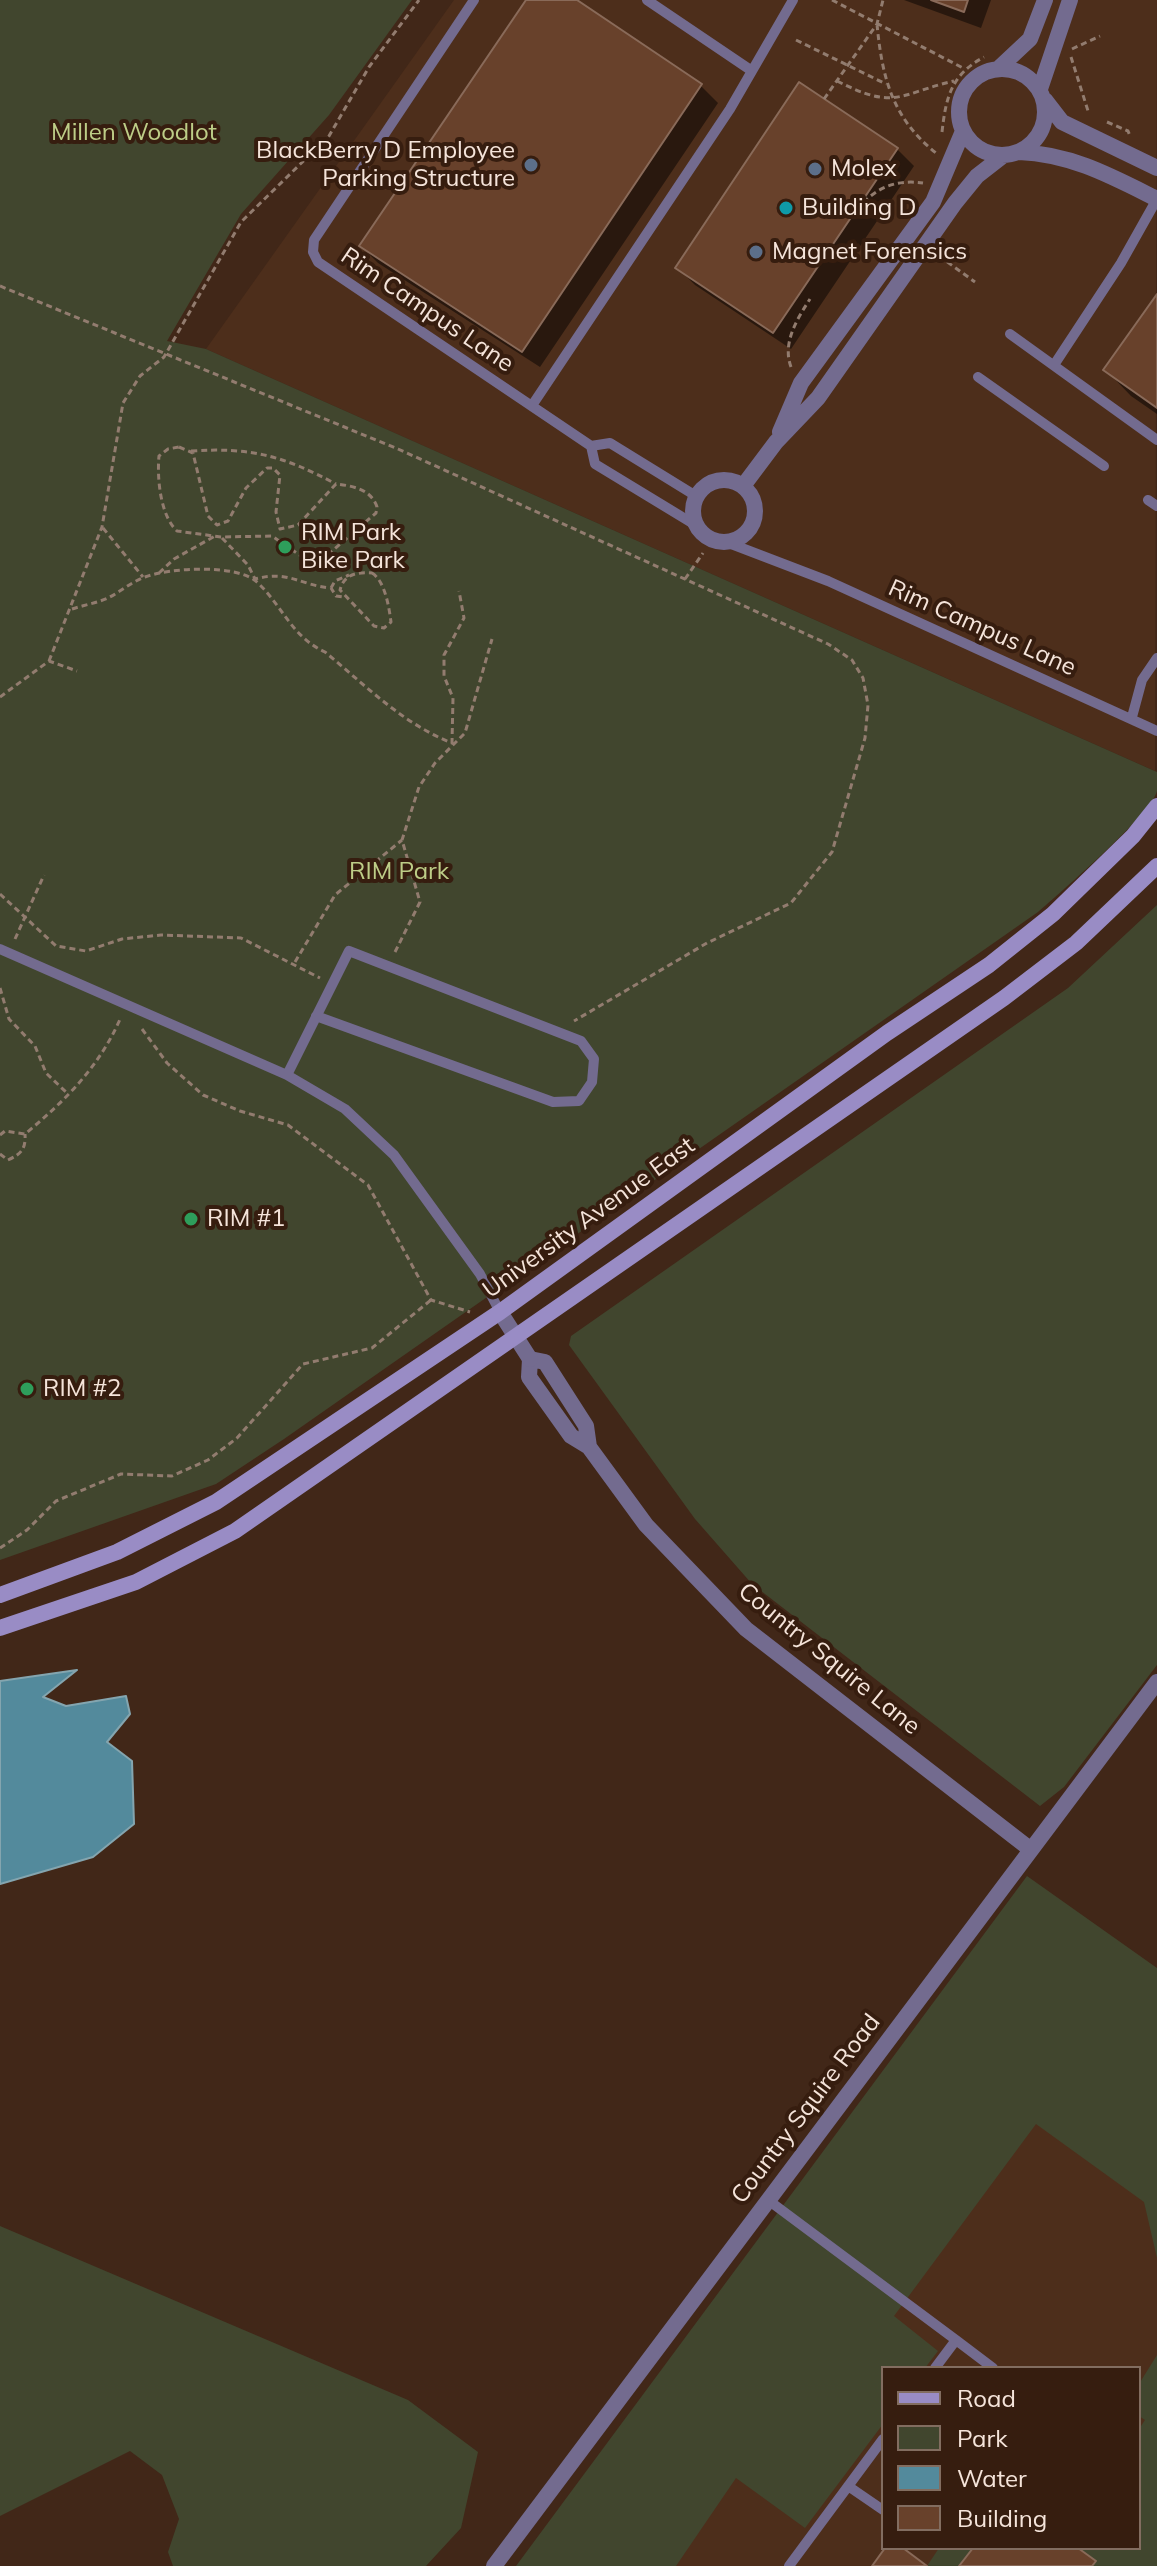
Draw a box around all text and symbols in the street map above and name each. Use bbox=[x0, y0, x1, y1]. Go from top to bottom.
park label: Millen Woodlot bbox=[51, 119, 217, 147]
place label: BlackBerry D Employee Parking Structure bbox=[256, 137, 515, 193]
place label: Molex bbox=[831, 155, 897, 183]
marker: BlackBerry D Employee Parking Structure bbox=[522, 156, 540, 174]
marker: Molex bbox=[806, 160, 824, 178]
place label: Building D bbox=[802, 194, 916, 222]
marker: Building D bbox=[777, 199, 795, 217]
place label: Magnet Forensics bbox=[772, 238, 967, 266]
street label: Rim Campus Lane bbox=[335, 242, 519, 378]
marker: Magnet Forensics bbox=[747, 243, 765, 261]
place label: RIM Park Bike Park bbox=[301, 519, 405, 575]
marker: RIM Park Bike Park bbox=[276, 538, 294, 556]
street label: Rim Campus Lane bbox=[884, 574, 1080, 682]
park label: RIM Park bbox=[349, 858, 449, 886]
street label: University Avenue East bbox=[477, 1131, 701, 1305]
place label: RIM #1 bbox=[207, 1205, 285, 1233]
marker: RIM #1 bbox=[182, 1210, 200, 1228]
place label: RIM #2 bbox=[43, 1375, 121, 1403]
marker: RIM #2 bbox=[18, 1380, 36, 1398]
street label: Country Squire Lane bbox=[732, 1577, 926, 1741]
street label: Country Squire Road bbox=[725, 2009, 887, 2209]
legend bbox=[881, 2366, 1141, 2550]
text: Road bbox=[957, 2383, 1016, 2413]
text: Park bbox=[957, 2423, 1008, 2453]
text: Water bbox=[957, 2463, 1027, 2493]
text: Building bbox=[957, 2503, 1047, 2533]

